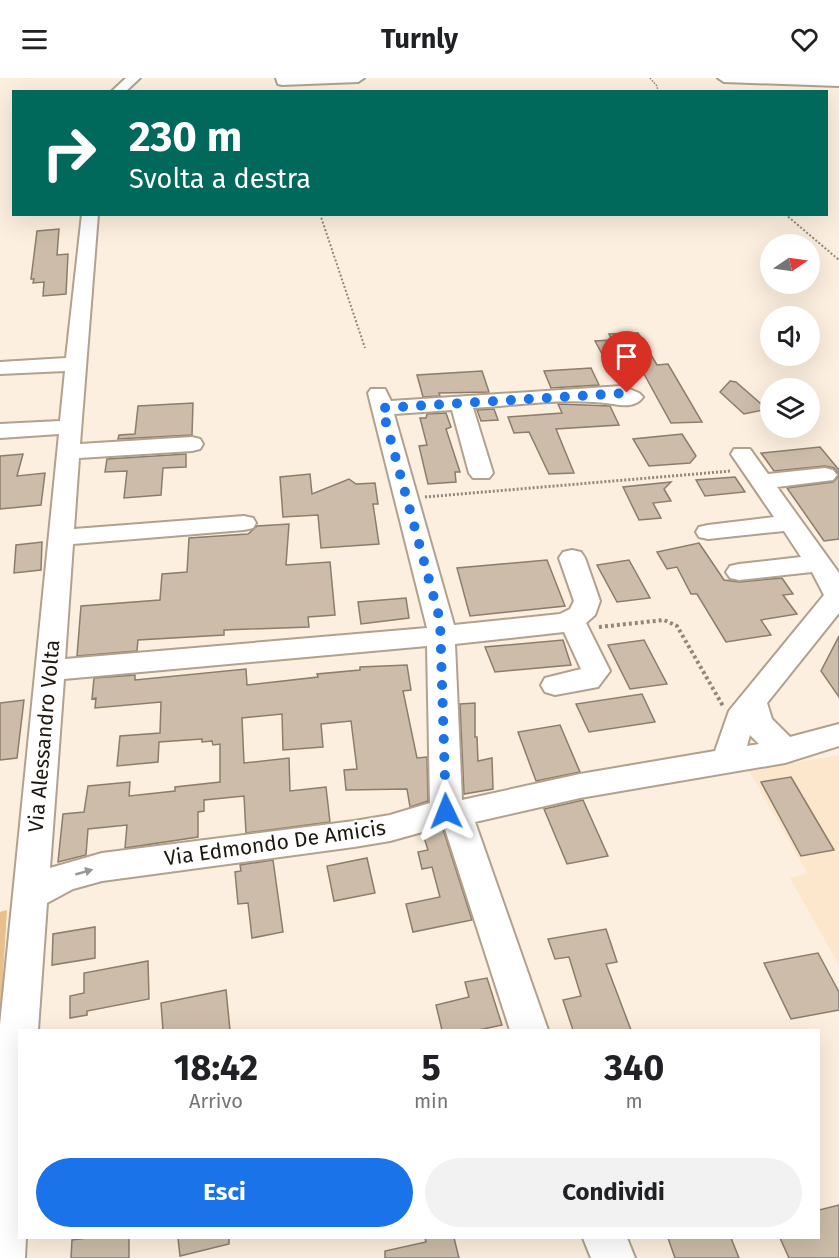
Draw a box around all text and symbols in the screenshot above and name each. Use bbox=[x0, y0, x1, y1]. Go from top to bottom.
icon: menu bbox=[18, 23, 51, 56]
text: Turnly bbox=[381, 23, 458, 55]
icon: heart bbox=[788, 23, 821, 56]
text: 230 m bbox=[129, 112, 242, 162]
icon: right bbox=[30, 114, 108, 192]
text: Svolta a destra bbox=[129, 163, 311, 195]
north arrow bbox=[760, 234, 820, 294]
map controls bbox=[760, 234, 820, 438]
button: sound bbox=[760, 306, 820, 366]
pin bbox=[601, 331, 652, 393]
icon: arrive bbox=[610, 340, 643, 373]
button: layers bbox=[760, 378, 820, 438]
street label: Via Alessandro Volta bbox=[23, 639, 65, 833]
position arrow bbox=[414, 779, 478, 843]
street label: Via Edmondo De Amicis bbox=[163, 815, 387, 871]
one-way arrow bbox=[75, 867, 93, 876]
text: 18:42 bbox=[174, 1046, 258, 1090]
text: 5 bbox=[421, 1046, 441, 1090]
text: 340 bbox=[604, 1046, 664, 1090]
text: Arrivo bbox=[189, 1089, 243, 1113]
text: min bbox=[414, 1089, 448, 1113]
text: m bbox=[626, 1089, 643, 1113]
button: Esci bbox=[36, 1158, 413, 1227]
button: Condividi bbox=[425, 1158, 802, 1227]

